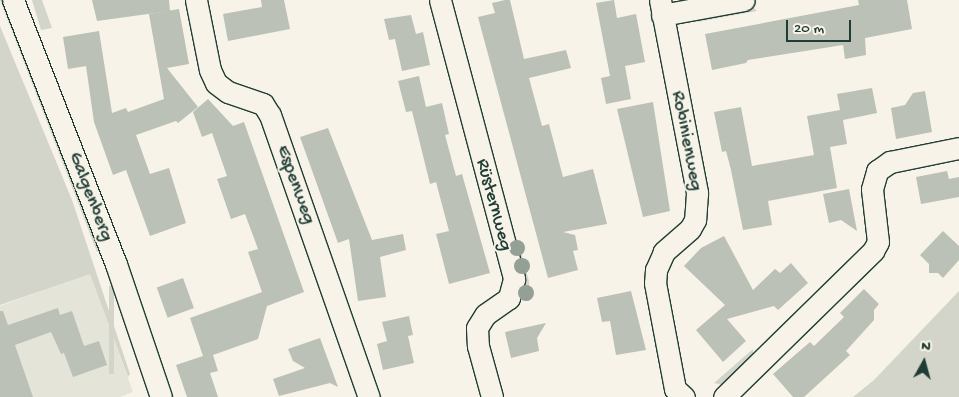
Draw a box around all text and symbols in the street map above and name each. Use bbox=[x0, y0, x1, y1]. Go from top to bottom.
scale bar bbox=[789, 10, 854, 42]
text: 20 m bbox=[794, 20, 824, 38]
street label: Robinienweg bbox=[665, 89, 707, 193]
street label: Espenweg bbox=[270, 142, 320, 228]
street label: Galgenberg bbox=[63, 149, 117, 245]
street label: Rüsternweg bbox=[470, 156, 516, 254]
north arrow bbox=[899, 337, 949, 387]
text: N bbox=[920, 338, 931, 356]

